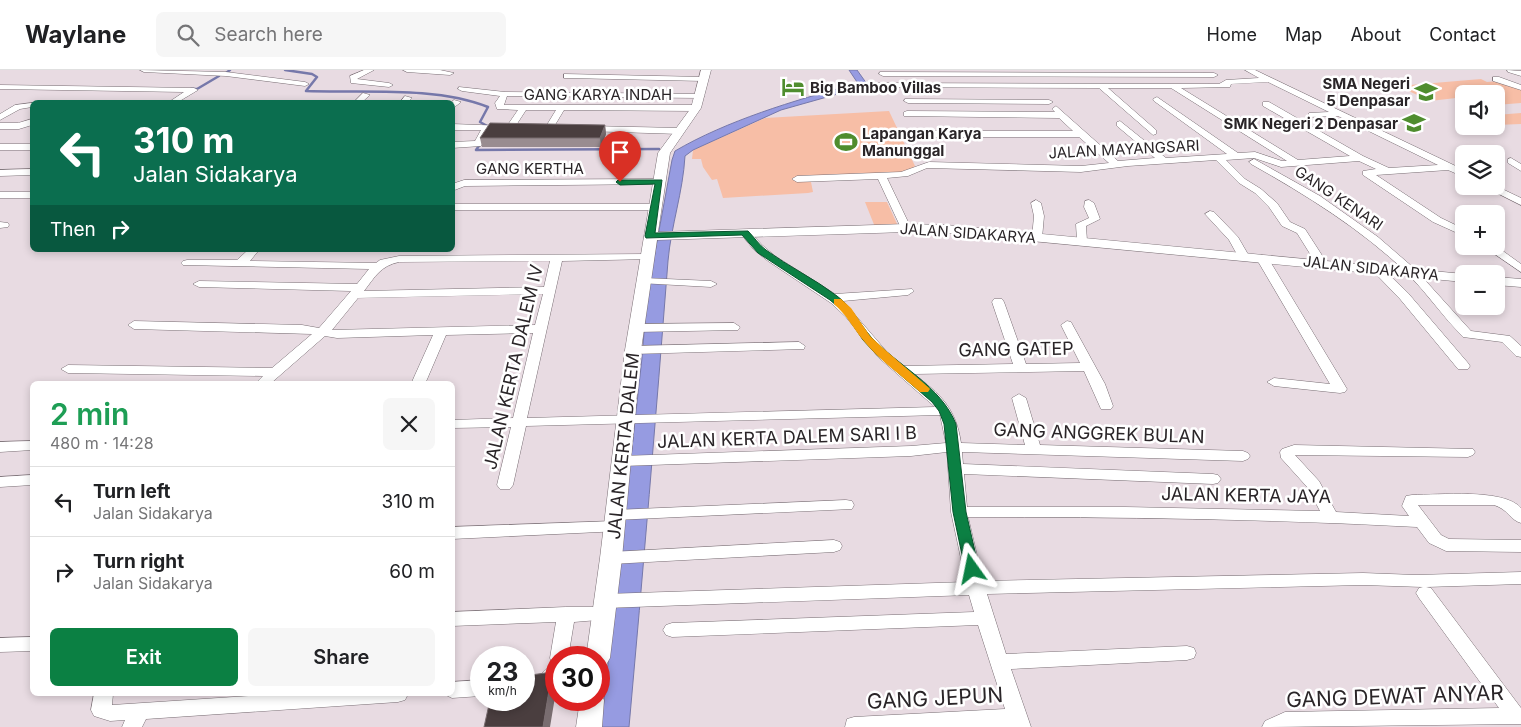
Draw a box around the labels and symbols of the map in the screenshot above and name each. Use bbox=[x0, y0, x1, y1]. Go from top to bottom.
hotel icon: Big Bamboo Villas bbox=[780, 74, 806, 100]
place label: SMA Negeri 5 Denpasar bbox=[1322, 74, 1410, 110]
place label: Big Bamboo Villas bbox=[810, 78, 941, 97]
school or university icon: SMA Negeri 5 Denpasar bbox=[1413, 79, 1439, 105]
street label: GANG KARYA INDAH bbox=[524, 85, 672, 104]
school or university icon: SMK Negeri 2 Denpasar bbox=[1401, 110, 1427, 136]
place label: SMK Negeri 2 Denpasar bbox=[1224, 114, 1398, 133]
place label: Lapangan Karya Manunggal bbox=[862, 124, 981, 160]
sports icon: Lapangan Karya Manunggal bbox=[833, 129, 859, 155]
pin bbox=[599, 131, 641, 182]
street label: JALAN MAYANGSARI bbox=[1048, 136, 1200, 162]
street label: GANG KERTHA bbox=[476, 159, 584, 178]
street label: GANG KENARI bbox=[1291, 162, 1387, 234]
street label: JALAN SIDAKARYA bbox=[899, 219, 1037, 247]
street label: JALAN SIDAKARYA bbox=[1302, 251, 1440, 285]
street label: JALAN KERTA DALEM IV bbox=[479, 262, 547, 472]
street label: GANG GATEP bbox=[958, 337, 1074, 361]
street label: JALAN KERTA DALEM bbox=[603, 352, 643, 540]
street label: GANG ANGGREK BULAN bbox=[993, 419, 1205, 447]
street label: JALAN KERTA DALEM SARI I B bbox=[657, 422, 917, 452]
street label: JALAN KERTA JAYA bbox=[1161, 483, 1331, 507]
position arrow bbox=[945, 542, 997, 594]
speed limit sign: 30 bbox=[545, 646, 610, 711]
street label: GANG DEWAT ANYAR bbox=[1286, 680, 1504, 712]
street label: GANG JEPUN bbox=[866, 682, 1004, 714]

